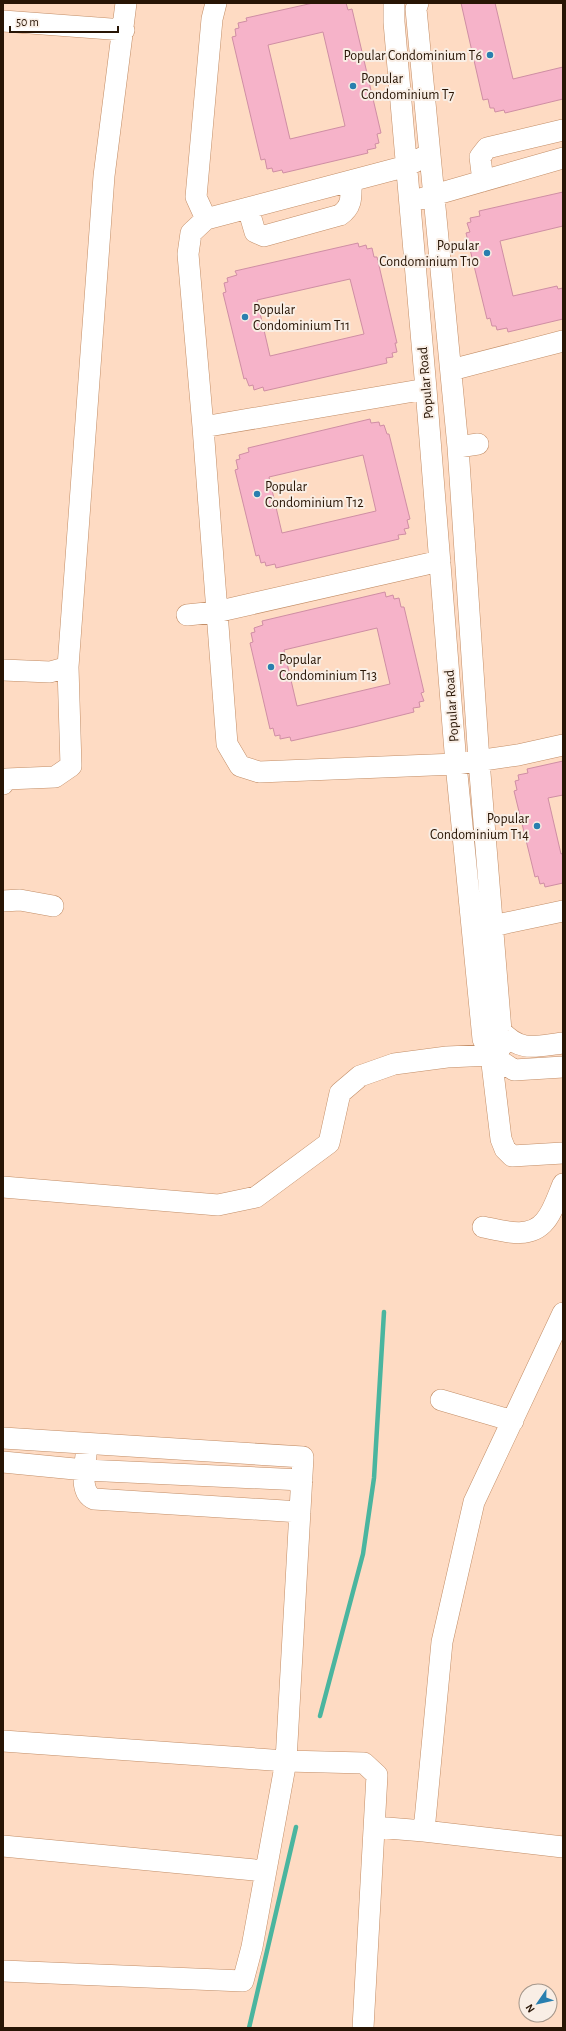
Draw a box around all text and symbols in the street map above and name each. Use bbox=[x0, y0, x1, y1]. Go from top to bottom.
scale bar bbox=[10, 8, 118, 34]
text: 50 m bbox=[16, 16, 39, 28]
place label: Popular Condominium T6 bbox=[343, 49, 482, 63]
marker: Popular Condominium T6 bbox=[485, 50, 495, 60]
place label: Popular Condominium T7 bbox=[361, 72, 455, 102]
marker: Popular Condominium T7 bbox=[348, 81, 358, 91]
place label: Popular Condominium T10 bbox=[379, 239, 479, 269]
marker: Popular Condominium T10 bbox=[482, 248, 492, 258]
place label: Popular Condominium T11 bbox=[253, 303, 350, 333]
marker: Popular Condominium T11 bbox=[240, 312, 250, 322]
street label: Popular Road bbox=[416, 346, 436, 420]
place label: Popular Condominium T12 bbox=[265, 480, 364, 510]
marker: Popular Condominium T12 bbox=[252, 489, 262, 499]
place label: Popular Condominium T13 bbox=[279, 653, 377, 683]
marker: Popular Condominium T13 bbox=[266, 662, 276, 672]
street label: Popular Road bbox=[442, 669, 462, 742]
place label: Popular Condominium T14 bbox=[430, 812, 529, 842]
marker: Popular Condominium T14 bbox=[532, 821, 542, 831]
north arrow bbox=[518, 1983, 558, 2023]
text: N bbox=[523, 2002, 537, 2015]

